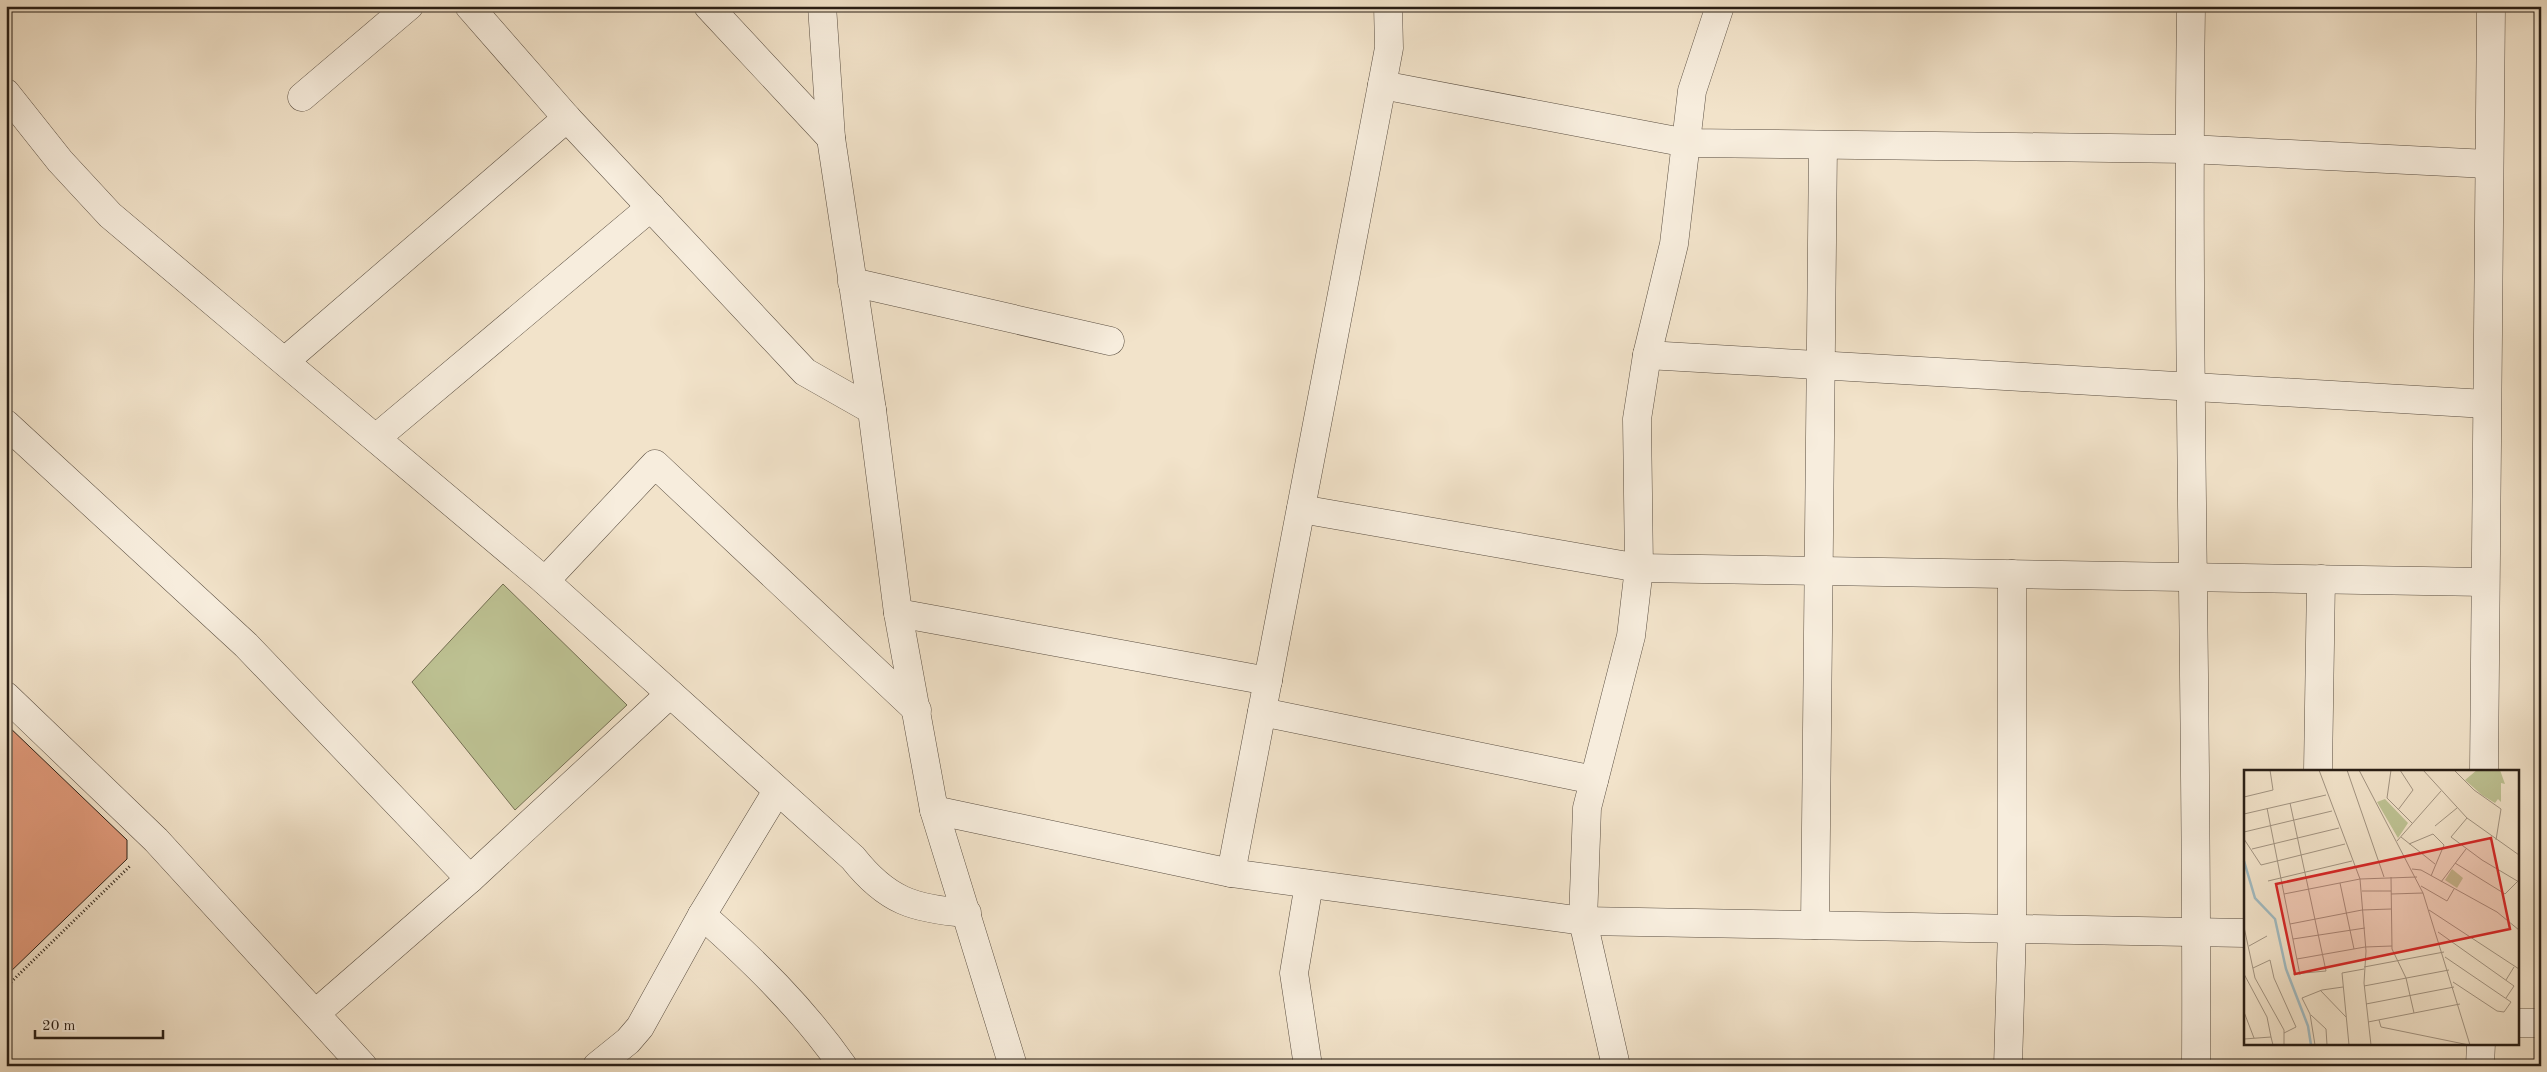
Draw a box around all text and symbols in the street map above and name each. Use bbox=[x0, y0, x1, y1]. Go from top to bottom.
inset map bbox=[2244, 770, 2520, 1044]
scale bar bbox=[35, 1007, 162, 1039]
text: 20 m bbox=[42, 1019, 76, 1034]

